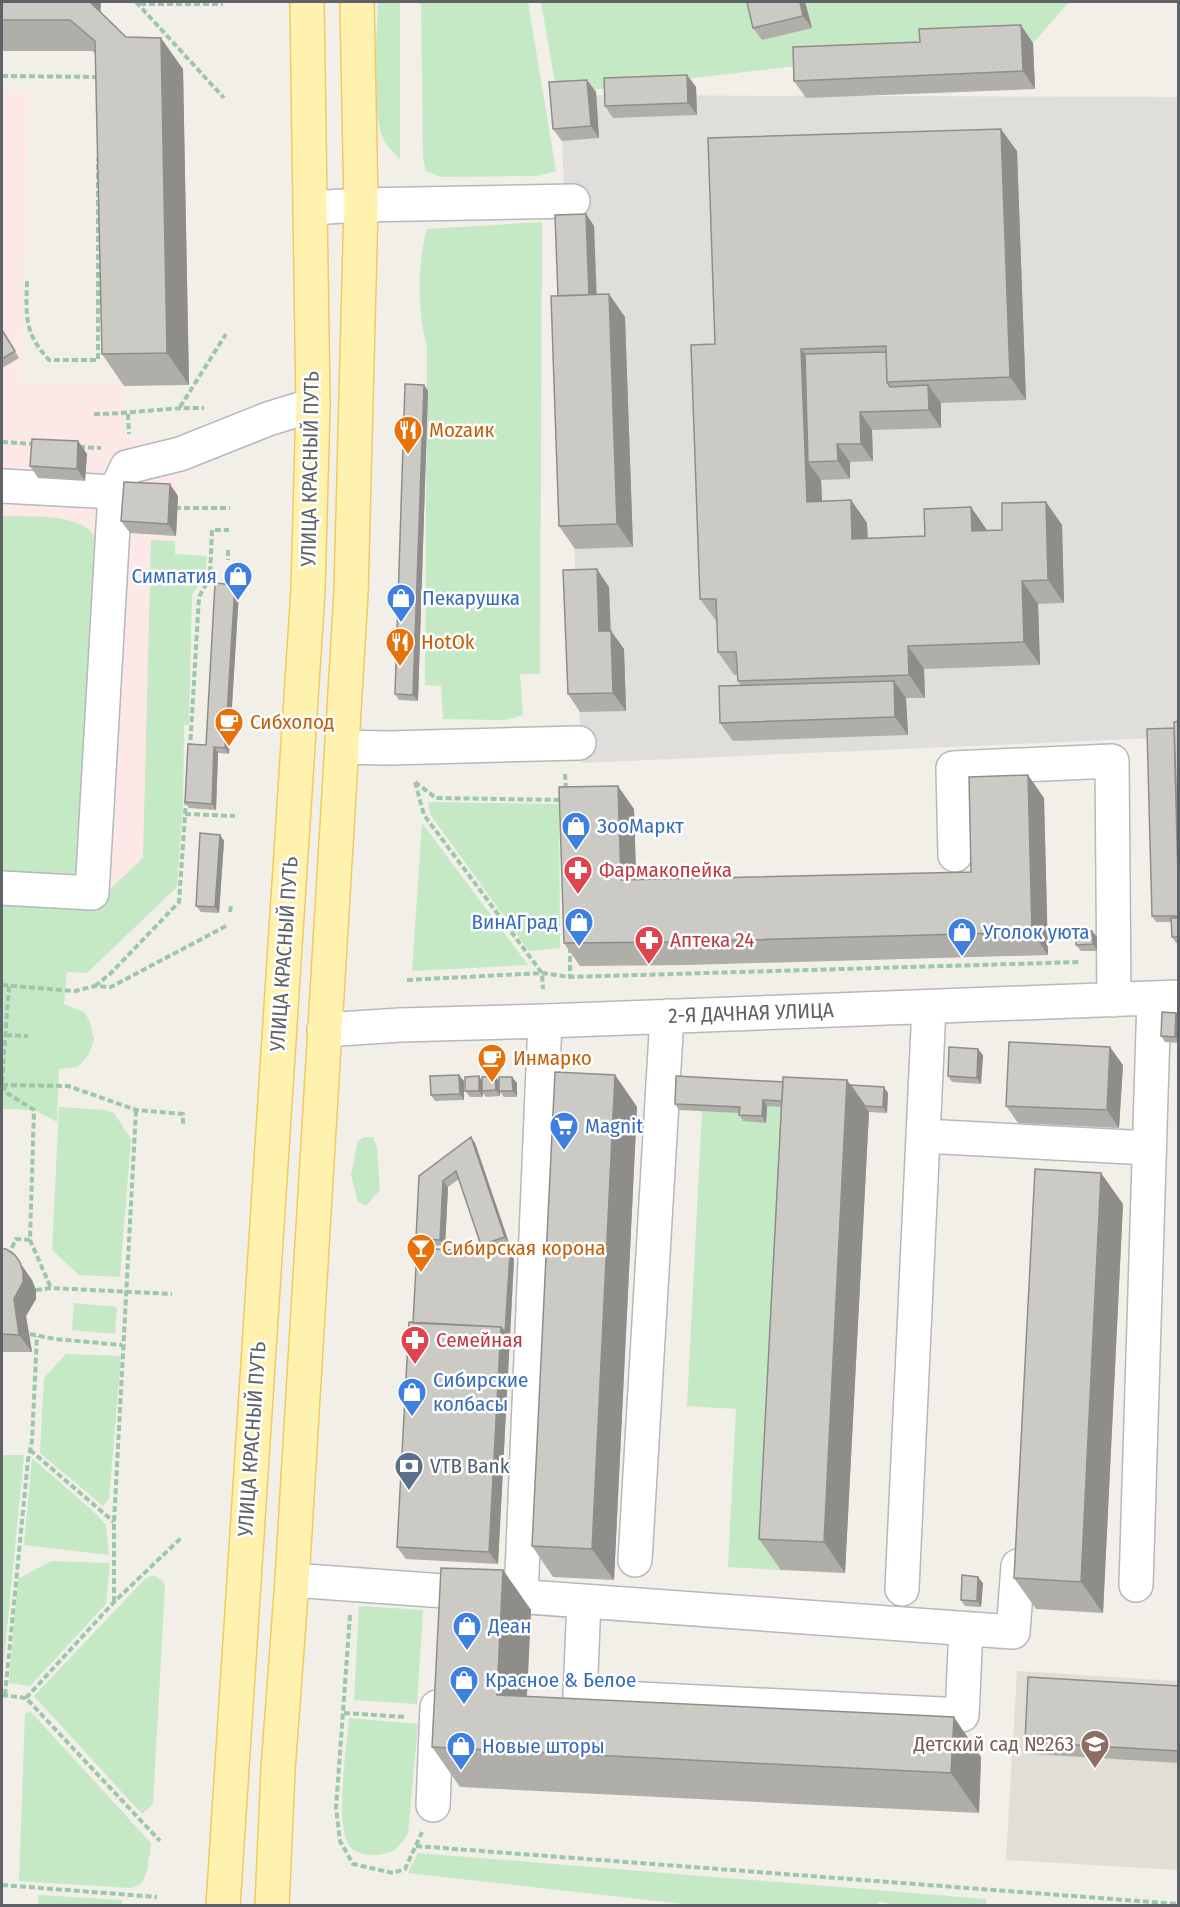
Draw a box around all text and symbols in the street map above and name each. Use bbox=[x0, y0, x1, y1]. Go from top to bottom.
street label: УЛИЦА КРАСНЫЙ ПУТЬ bbox=[295, 371, 325, 568]
restaurant icon: Mozaик bbox=[392, 414, 424, 456]
place label: Mozaик bbox=[429, 417, 494, 443]
shop icon: Симпатия bbox=[222, 560, 254, 602]
place label: Симпатия bbox=[131, 563, 217, 589]
shop icon: Пекарушка bbox=[385, 582, 417, 624]
place label: Пекарушка bbox=[422, 585, 520, 611]
restaurant icon: HotOk bbox=[384, 626, 416, 668]
place label: HotOk bbox=[421, 629, 475, 655]
cafe icon: Сибхолод bbox=[213, 706, 245, 748]
place label: Сибхолод bbox=[250, 709, 334, 735]
shop icon: ЗооМаркт bbox=[560, 810, 592, 852]
place label: ЗооМаркт bbox=[597, 813, 684, 839]
pharmacy icon: Фармакопейка bbox=[562, 854, 594, 896]
street label: УЛИЦА КРАСНЫЙ ПУТЬ bbox=[264, 856, 304, 1053]
place label: Фармакопейка bbox=[599, 857, 732, 883]
shop icon: ВинАГрад bbox=[563, 906, 595, 948]
place label: ВинАГрад bbox=[471, 909, 558, 935]
shop icon: Уголок уюта bbox=[946, 916, 978, 958]
place label: Уголок уюта bbox=[982, 919, 1090, 945]
pharmacy icon: Аптека 24 bbox=[633, 924, 665, 966]
place label: Аптека 24 bbox=[670, 927, 754, 953]
street label: 2-Я ДАЧНАЯ УЛИЦА bbox=[668, 997, 834, 1029]
cafe icon: Инмарко bbox=[476, 1042, 508, 1084]
place label: Инмарко bbox=[513, 1045, 592, 1071]
supermarket icon: Magnit bbox=[548, 1110, 580, 1152]
place label: Magnit bbox=[585, 1113, 643, 1139]
bar icon: Сибирская корона bbox=[405, 1232, 437, 1274]
place label: Сибирская корона bbox=[442, 1235, 606, 1261]
pharmacy icon: Семейная bbox=[399, 1324, 431, 1366]
place label: Семейная bbox=[436, 1327, 523, 1353]
street label: УЛИЦА КРАСНЫЙ ПУТЬ bbox=[232, 1341, 272, 1538]
place label: Сибирские колбасы bbox=[433, 1367, 528, 1417]
shop icon: Сибирские колбасы bbox=[396, 1376, 428, 1418]
bank icon: VTB Bank bbox=[393, 1450, 425, 1492]
place label: VTB Bank bbox=[430, 1453, 510, 1479]
shop icon: Деан bbox=[451, 1610, 483, 1652]
place label: Деан bbox=[487, 1613, 531, 1639]
shop icon: Красное & Белое bbox=[448, 1664, 480, 1706]
place label: Красное & Белое bbox=[485, 1667, 636, 1693]
school or university icon: Детский сад №263 bbox=[1079, 1728, 1111, 1770]
shop icon: Новые шторы bbox=[445, 1730, 477, 1772]
place label: Детский сад №263 bbox=[912, 1731, 1074, 1757]
place label: Новые шторы bbox=[482, 1733, 605, 1759]

